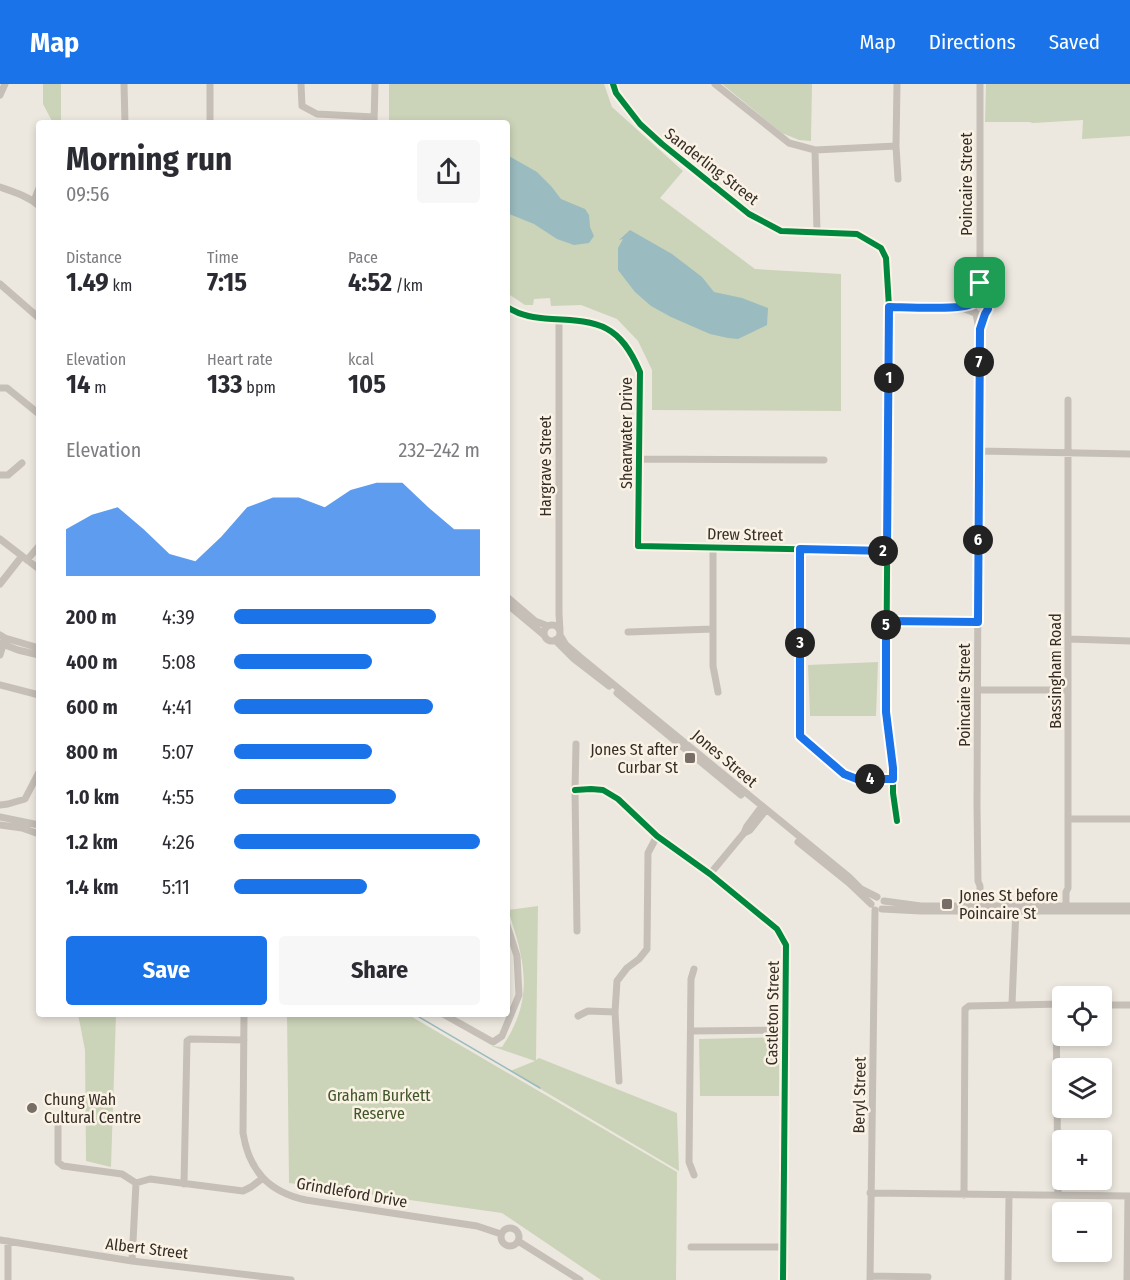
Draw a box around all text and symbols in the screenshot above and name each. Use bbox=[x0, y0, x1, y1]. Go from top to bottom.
text: Map bbox=[30, 26, 79, 59]
text: Map bbox=[859, 29, 896, 55]
text: Directions bbox=[929, 29, 1016, 55]
text: Saved bbox=[1049, 29, 1100, 55]
street label: Sanderling Street bbox=[661, 124, 763, 209]
street label: Poincaire Street bbox=[957, 132, 976, 236]
text: Morning run bbox=[66, 139, 232, 179]
button: share bbox=[417, 140, 480, 203]
text: 09:56 bbox=[66, 182, 109, 206]
text: Distance bbox=[66, 248, 122, 267]
text: Time bbox=[207, 248, 239, 267]
text: Pace bbox=[348, 248, 378, 267]
pin bbox=[954, 257, 1005, 308]
icon: arrive bbox=[963, 266, 996, 299]
text: 1.49 bbox=[66, 267, 109, 298]
text: 7:15 bbox=[207, 267, 247, 298]
text: 4:52 bbox=[348, 267, 392, 298]
text: km bbox=[109, 276, 132, 295]
text: /km bbox=[392, 276, 423, 295]
pin: 7 bbox=[964, 347, 994, 377]
text: Elevation bbox=[66, 350, 126, 369]
text: Heart rate bbox=[207, 350, 273, 369]
text: kcal bbox=[348, 350, 374, 369]
text: 7 bbox=[976, 352, 982, 371]
pin: 1 bbox=[874, 363, 904, 393]
text: 1 bbox=[886, 368, 892, 387]
text: 14 bbox=[66, 369, 90, 400]
text: 133 bbox=[207, 369, 243, 400]
text: 105 bbox=[348, 369, 386, 400]
street label: Shearwater Drive bbox=[617, 377, 636, 489]
text: m bbox=[90, 378, 106, 397]
text: bpm bbox=[243, 378, 276, 397]
street label: Hargrave Street bbox=[536, 415, 555, 517]
text: Elevation bbox=[66, 438, 141, 462]
text: 232–242 m bbox=[399, 438, 480, 462]
street label: Drew Street bbox=[707, 524, 784, 545]
pin: 6 bbox=[963, 525, 993, 555]
text: 6 bbox=[974, 530, 982, 549]
pin: 2 bbox=[868, 536, 898, 566]
text: 2 bbox=[879, 541, 887, 560]
text: 200 m bbox=[66, 605, 117, 629]
text: 4:39 bbox=[162, 605, 195, 629]
pin: 5 bbox=[871, 610, 901, 640]
street label: Bassingham Road bbox=[1046, 613, 1065, 729]
text: 5 bbox=[882, 615, 890, 634]
pin: 3 bbox=[785, 628, 815, 658]
text: 3 bbox=[796, 633, 804, 652]
street label: Poincaire Street bbox=[955, 643, 974, 747]
text: 400 m bbox=[66, 650, 118, 674]
text: 5:08 bbox=[162, 650, 196, 674]
text: 600 m bbox=[66, 695, 118, 719]
text: 4:41 bbox=[162, 695, 192, 719]
street label: Jones Street bbox=[688, 726, 762, 792]
text: 800 m bbox=[66, 740, 118, 764]
text: 5:07 bbox=[162, 740, 194, 764]
place label: Jones St after Curbar St bbox=[590, 740, 679, 777]
marker: Jones St after Curbar St bbox=[683, 751, 697, 765]
pin: 4 bbox=[855, 764, 885, 794]
text: 4 bbox=[866, 769, 874, 788]
text: 1.0 km bbox=[66, 785, 119, 809]
text: 4:55 bbox=[162, 785, 194, 809]
text: 1.2 km bbox=[66, 830, 118, 854]
text: 4:26 bbox=[162, 830, 195, 854]
text: 1.4 km bbox=[66, 875, 118, 899]
text: 5:11 bbox=[162, 875, 190, 899]
place label: Jones St before Poincaire St bbox=[959, 886, 1058, 923]
marker: Jones St before Poincaire St bbox=[940, 897, 954, 911]
button: Save bbox=[66, 936, 267, 1005]
button: Share bbox=[279, 936, 480, 1005]
street label: Castleton Street bbox=[762, 960, 783, 1065]
map controls bbox=[1052, 986, 1112, 1262]
button: locate bbox=[1052, 986, 1112, 1046]
street label: Beryl Street bbox=[849, 1056, 870, 1134]
button: layers bbox=[1052, 1058, 1112, 1118]
park label: Graham Burkett Reserve bbox=[328, 1086, 431, 1123]
place label: Chung Wah Cultural Centre bbox=[44, 1090, 141, 1127]
marker: Chung Wah Cultural Centre bbox=[25, 1101, 39, 1115]
button: + bbox=[1052, 1130, 1112, 1190]
street label: Grindleford Drive bbox=[295, 1173, 409, 1212]
button: − bbox=[1052, 1202, 1112, 1262]
street label: Albert Street bbox=[105, 1234, 190, 1263]

